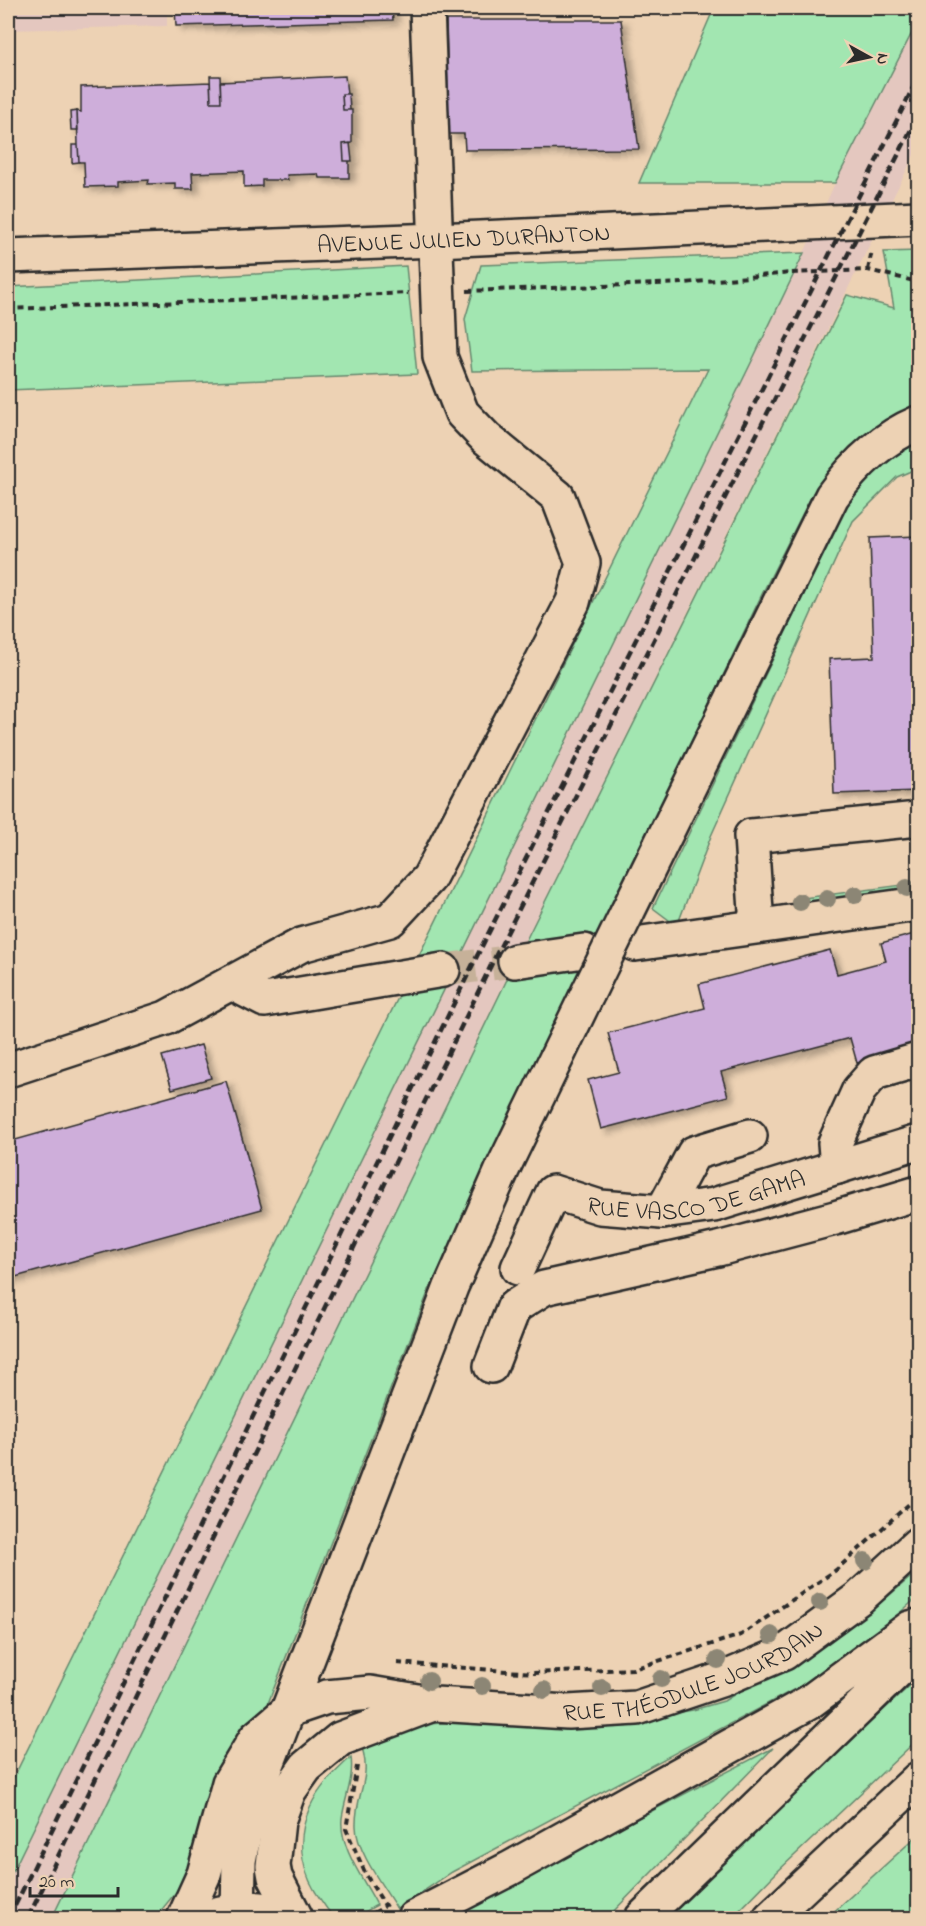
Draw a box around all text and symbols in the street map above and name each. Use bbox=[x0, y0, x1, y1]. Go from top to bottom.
north arrow bbox=[839, 27, 899, 87]
text: N bbox=[869, 52, 895, 66]
street label: AVENUE JULIEN DURANTON bbox=[316, 217, 611, 264]
street label: RUE VASCO DE GAMA bbox=[581, 1163, 810, 1232]
street label: RUE THÉODULE JOURDAIN bbox=[562, 1614, 832, 1732]
scale bar bbox=[30, 1860, 118, 1898]
text: 20 m bbox=[39, 1870, 74, 1896]

